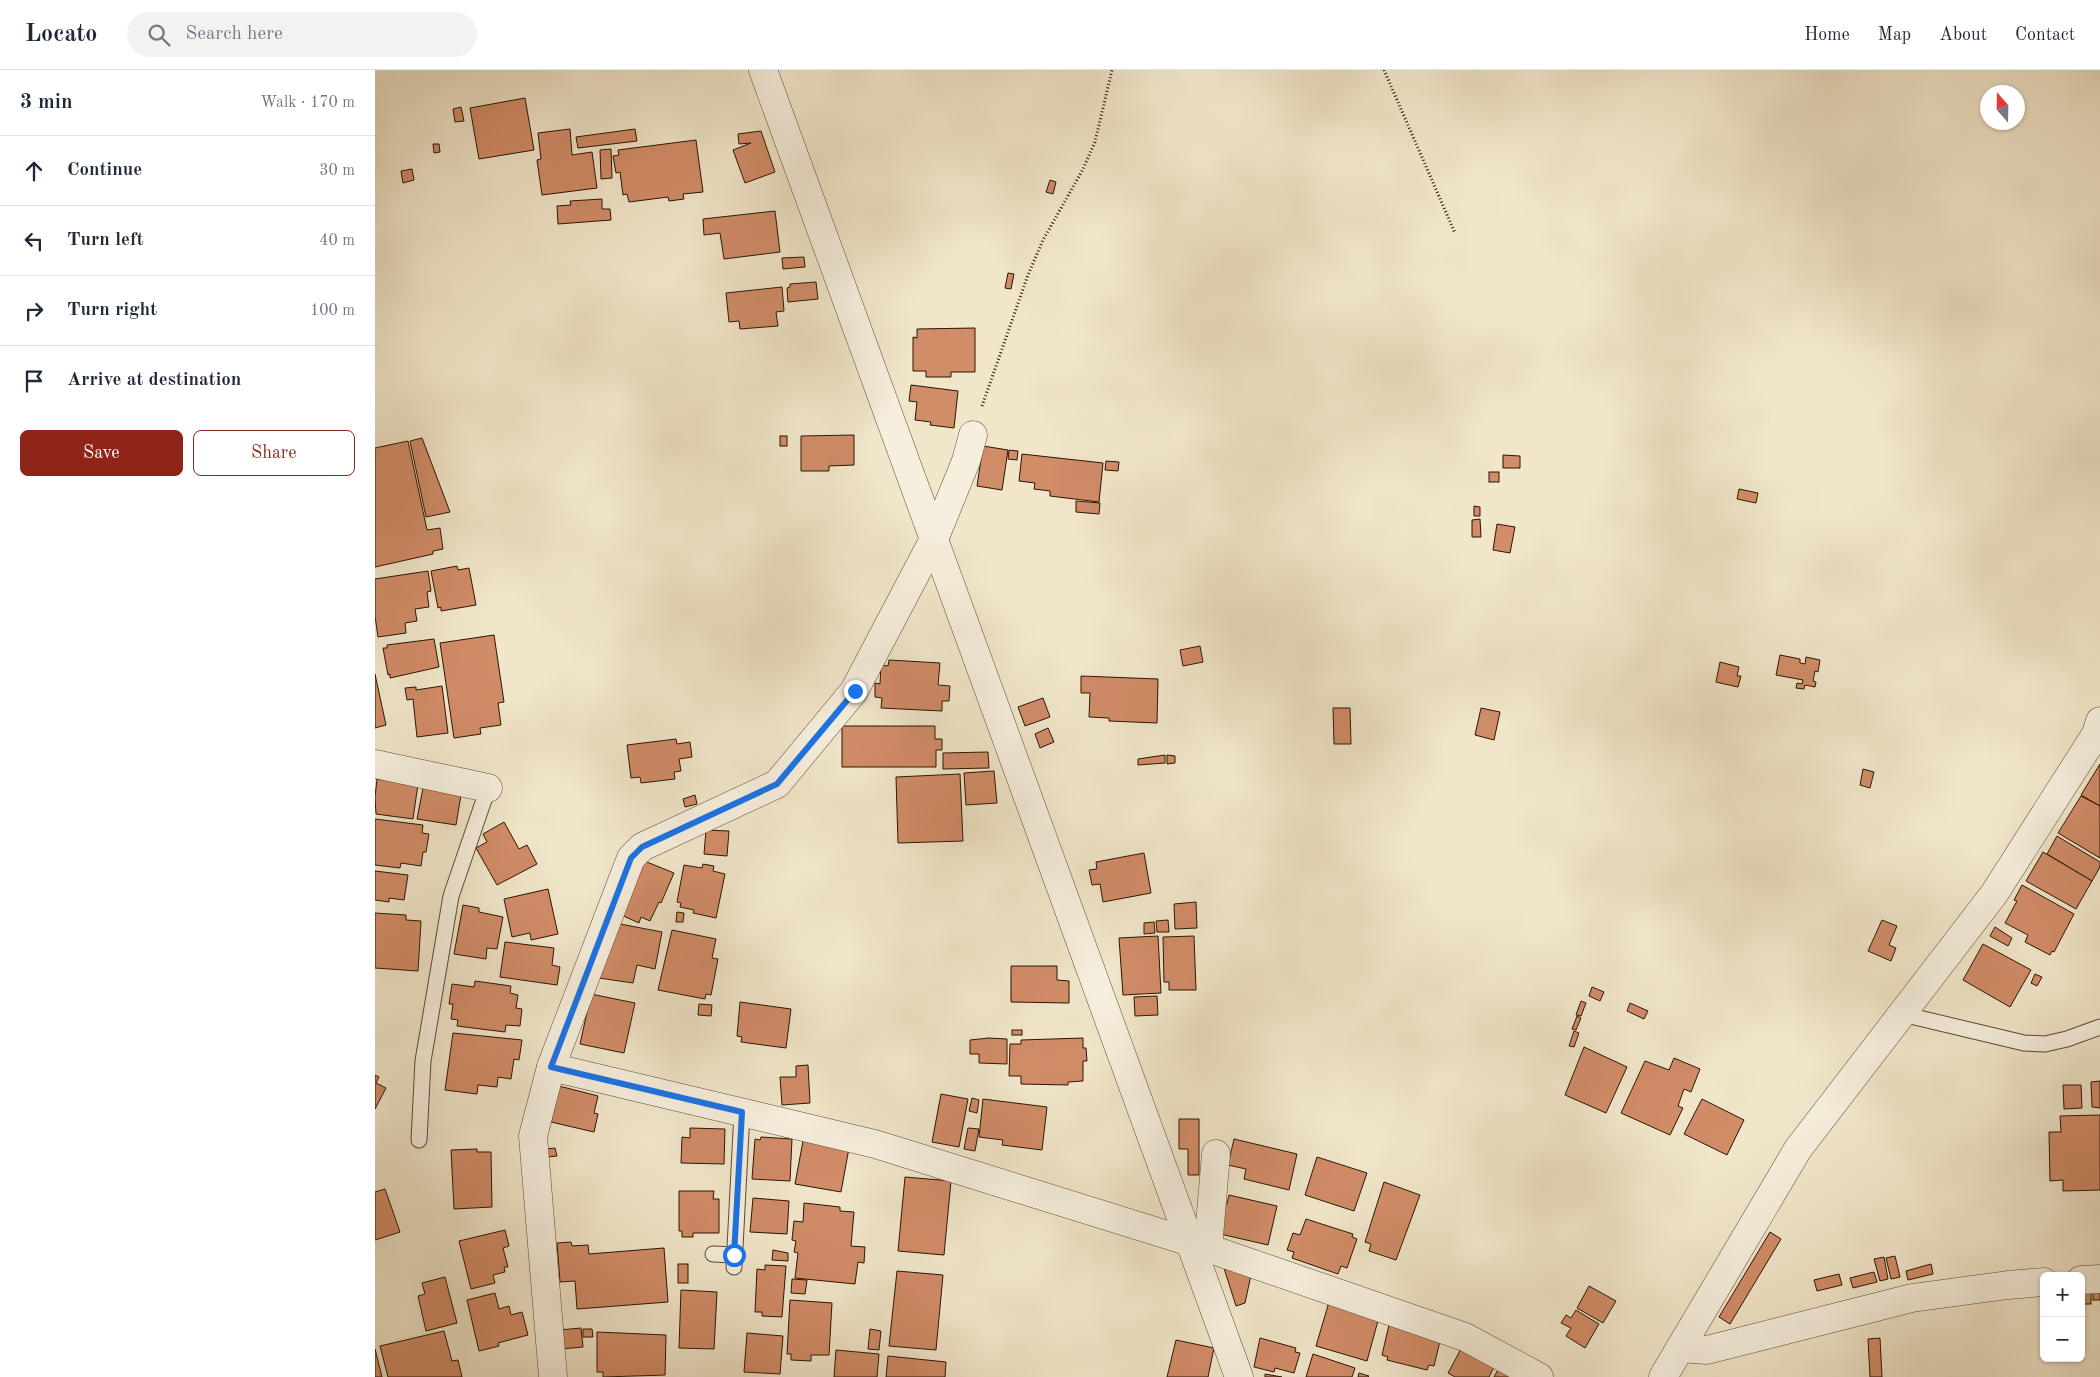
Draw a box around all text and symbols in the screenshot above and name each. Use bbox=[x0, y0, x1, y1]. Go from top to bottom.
search box bbox=[127, 12, 477, 57]
icon: search bbox=[145, 21, 173, 49]
text: Locato bbox=[25, 23, 97, 47]
text: Search here bbox=[185, 25, 283, 44]
text: Home bbox=[1804, 26, 1850, 44]
text: Map bbox=[1878, 26, 1911, 44]
text: About bbox=[1939, 26, 1987, 44]
text: Contact bbox=[2015, 26, 2075, 44]
north arrow bbox=[1980, 85, 2025, 130]
text: 3 min bbox=[20, 92, 73, 113]
text: Walk · 170 m bbox=[260, 95, 355, 111]
icon: ahead bbox=[20, 157, 48, 185]
text: Continue bbox=[67, 161, 142, 180]
text: 30 m bbox=[319, 163, 355, 179]
icon: left bbox=[20, 227, 48, 255]
text: Turn left bbox=[67, 231, 144, 250]
text: 40 m bbox=[319, 233, 355, 249]
icon: right bbox=[20, 297, 48, 325]
text: Turn right bbox=[67, 301, 157, 320]
text: 100 m bbox=[310, 303, 355, 319]
icon: arrive bbox=[20, 367, 48, 395]
text: Arrive at destination bbox=[67, 371, 241, 390]
button: Save bbox=[20, 430, 183, 476]
button: Share bbox=[193, 430, 355, 476]
route end bbox=[844, 680, 867, 703]
route start bbox=[723, 1244, 746, 1267]
map controls bbox=[2040, 1272, 2085, 1362]
button: + bbox=[2040, 1272, 2085, 1317]
button: − bbox=[2040, 1317, 2085, 1362]

